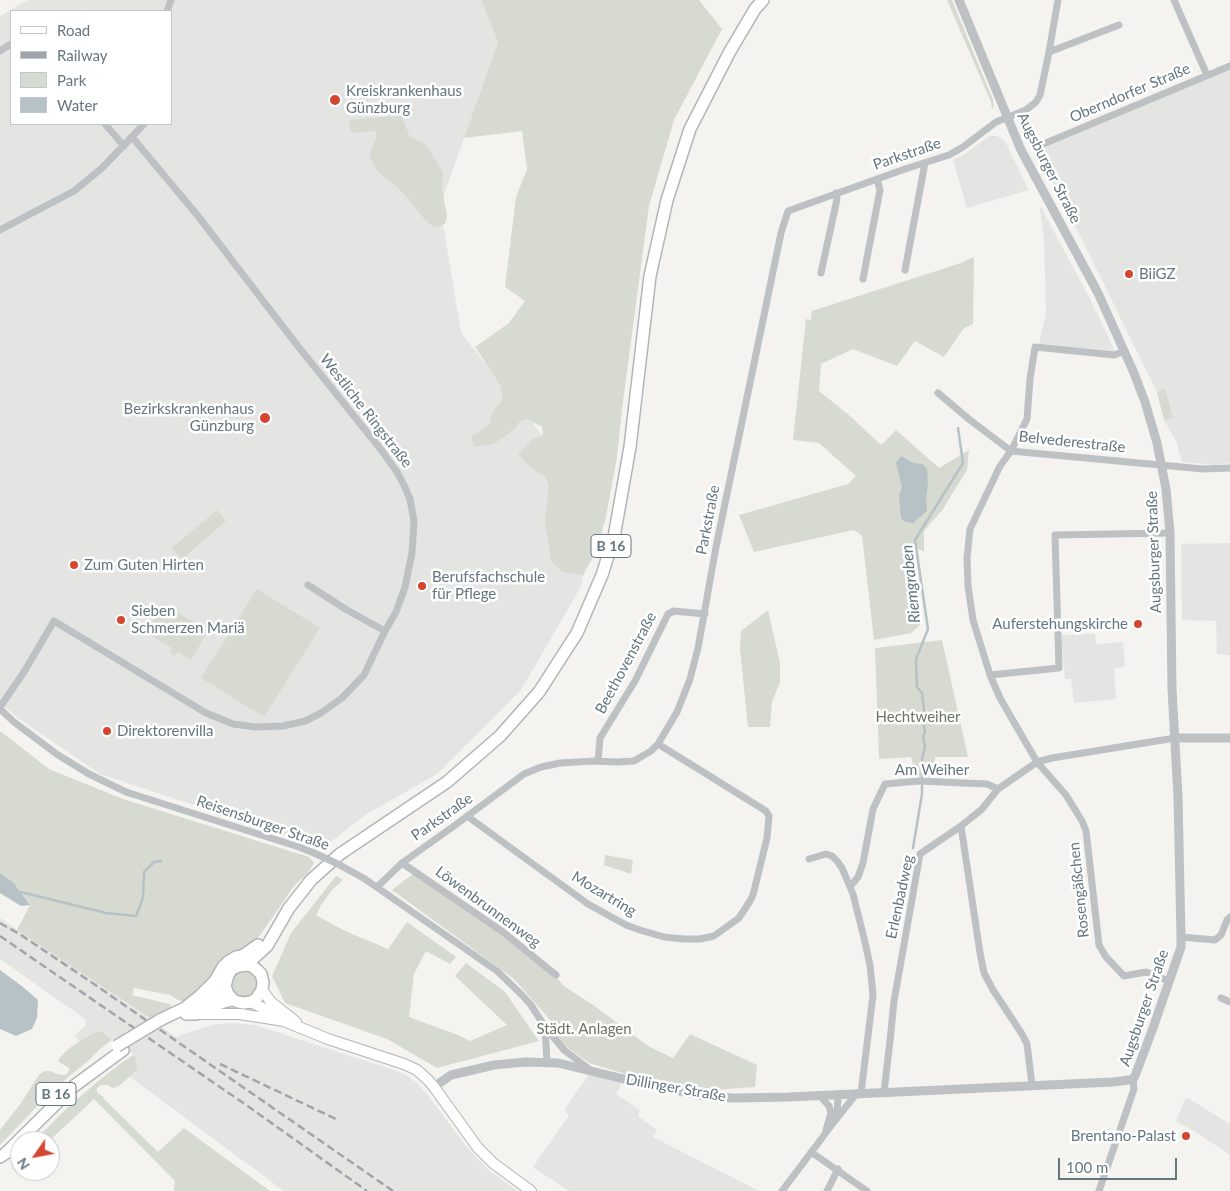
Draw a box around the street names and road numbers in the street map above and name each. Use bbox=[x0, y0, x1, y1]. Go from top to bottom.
street label: Oberndorfer Straße bbox=[1067, 59, 1193, 127]
street label: Augsburger Straße bbox=[1013, 109, 1085, 227]
street label: Parkstraße bbox=[871, 134, 943, 174]
street label: Westliche Ringstraße bbox=[316, 351, 416, 471]
street label: Belvederestraße bbox=[1018, 427, 1126, 457]
street label: Parkstraße bbox=[692, 484, 724, 556]
street label: Augsburger Straße bbox=[1143, 491, 1165, 613]
road number: B 16 bbox=[591, 534, 631, 558]
street label: Beethovenstraße bbox=[592, 609, 660, 717]
street label: Am Weiher bbox=[895, 761, 969, 779]
street label: Parkstraße bbox=[408, 789, 476, 845]
street label: Reisensburger Straße bbox=[194, 792, 332, 854]
street label: Rosengäßchen bbox=[1065, 841, 1093, 939]
street label: Erlenbadweg bbox=[882, 853, 918, 941]
street label: Löwenbrunnenweg bbox=[432, 863, 544, 951]
street label: Mozartring bbox=[568, 868, 640, 920]
street label: Augsburger Straße bbox=[1116, 947, 1172, 1069]
street label: Dillinger Straße bbox=[625, 1070, 727, 1106]
road number: B 16 bbox=[36, 1082, 76, 1106]

